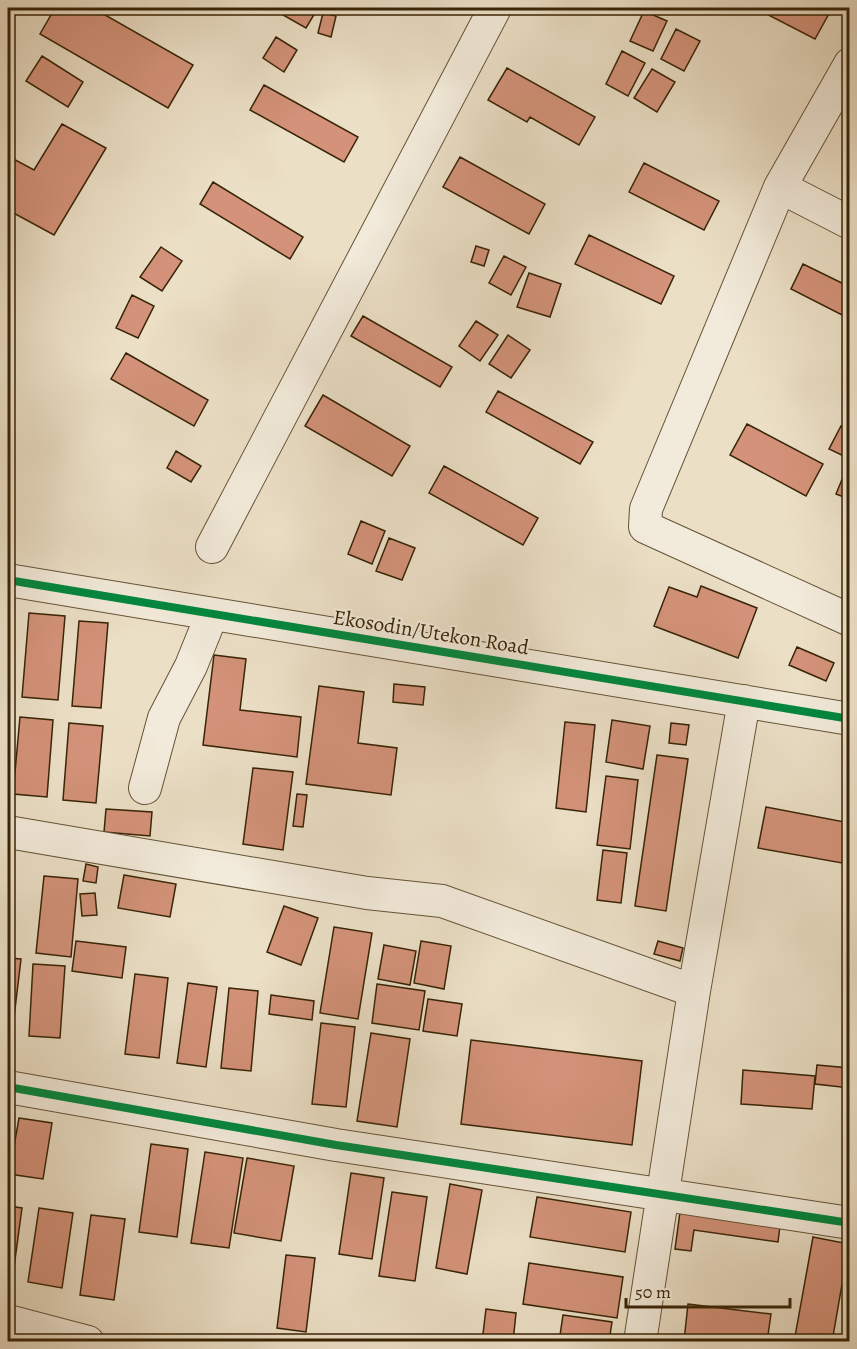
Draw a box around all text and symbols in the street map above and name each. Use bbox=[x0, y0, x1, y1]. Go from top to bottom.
street label: Ekosodin/Utekon Road bbox=[331, 603, 532, 661]
scale bar bbox=[626, 1271, 790, 1309]
text: 50 m bbox=[635, 1280, 671, 1304]

